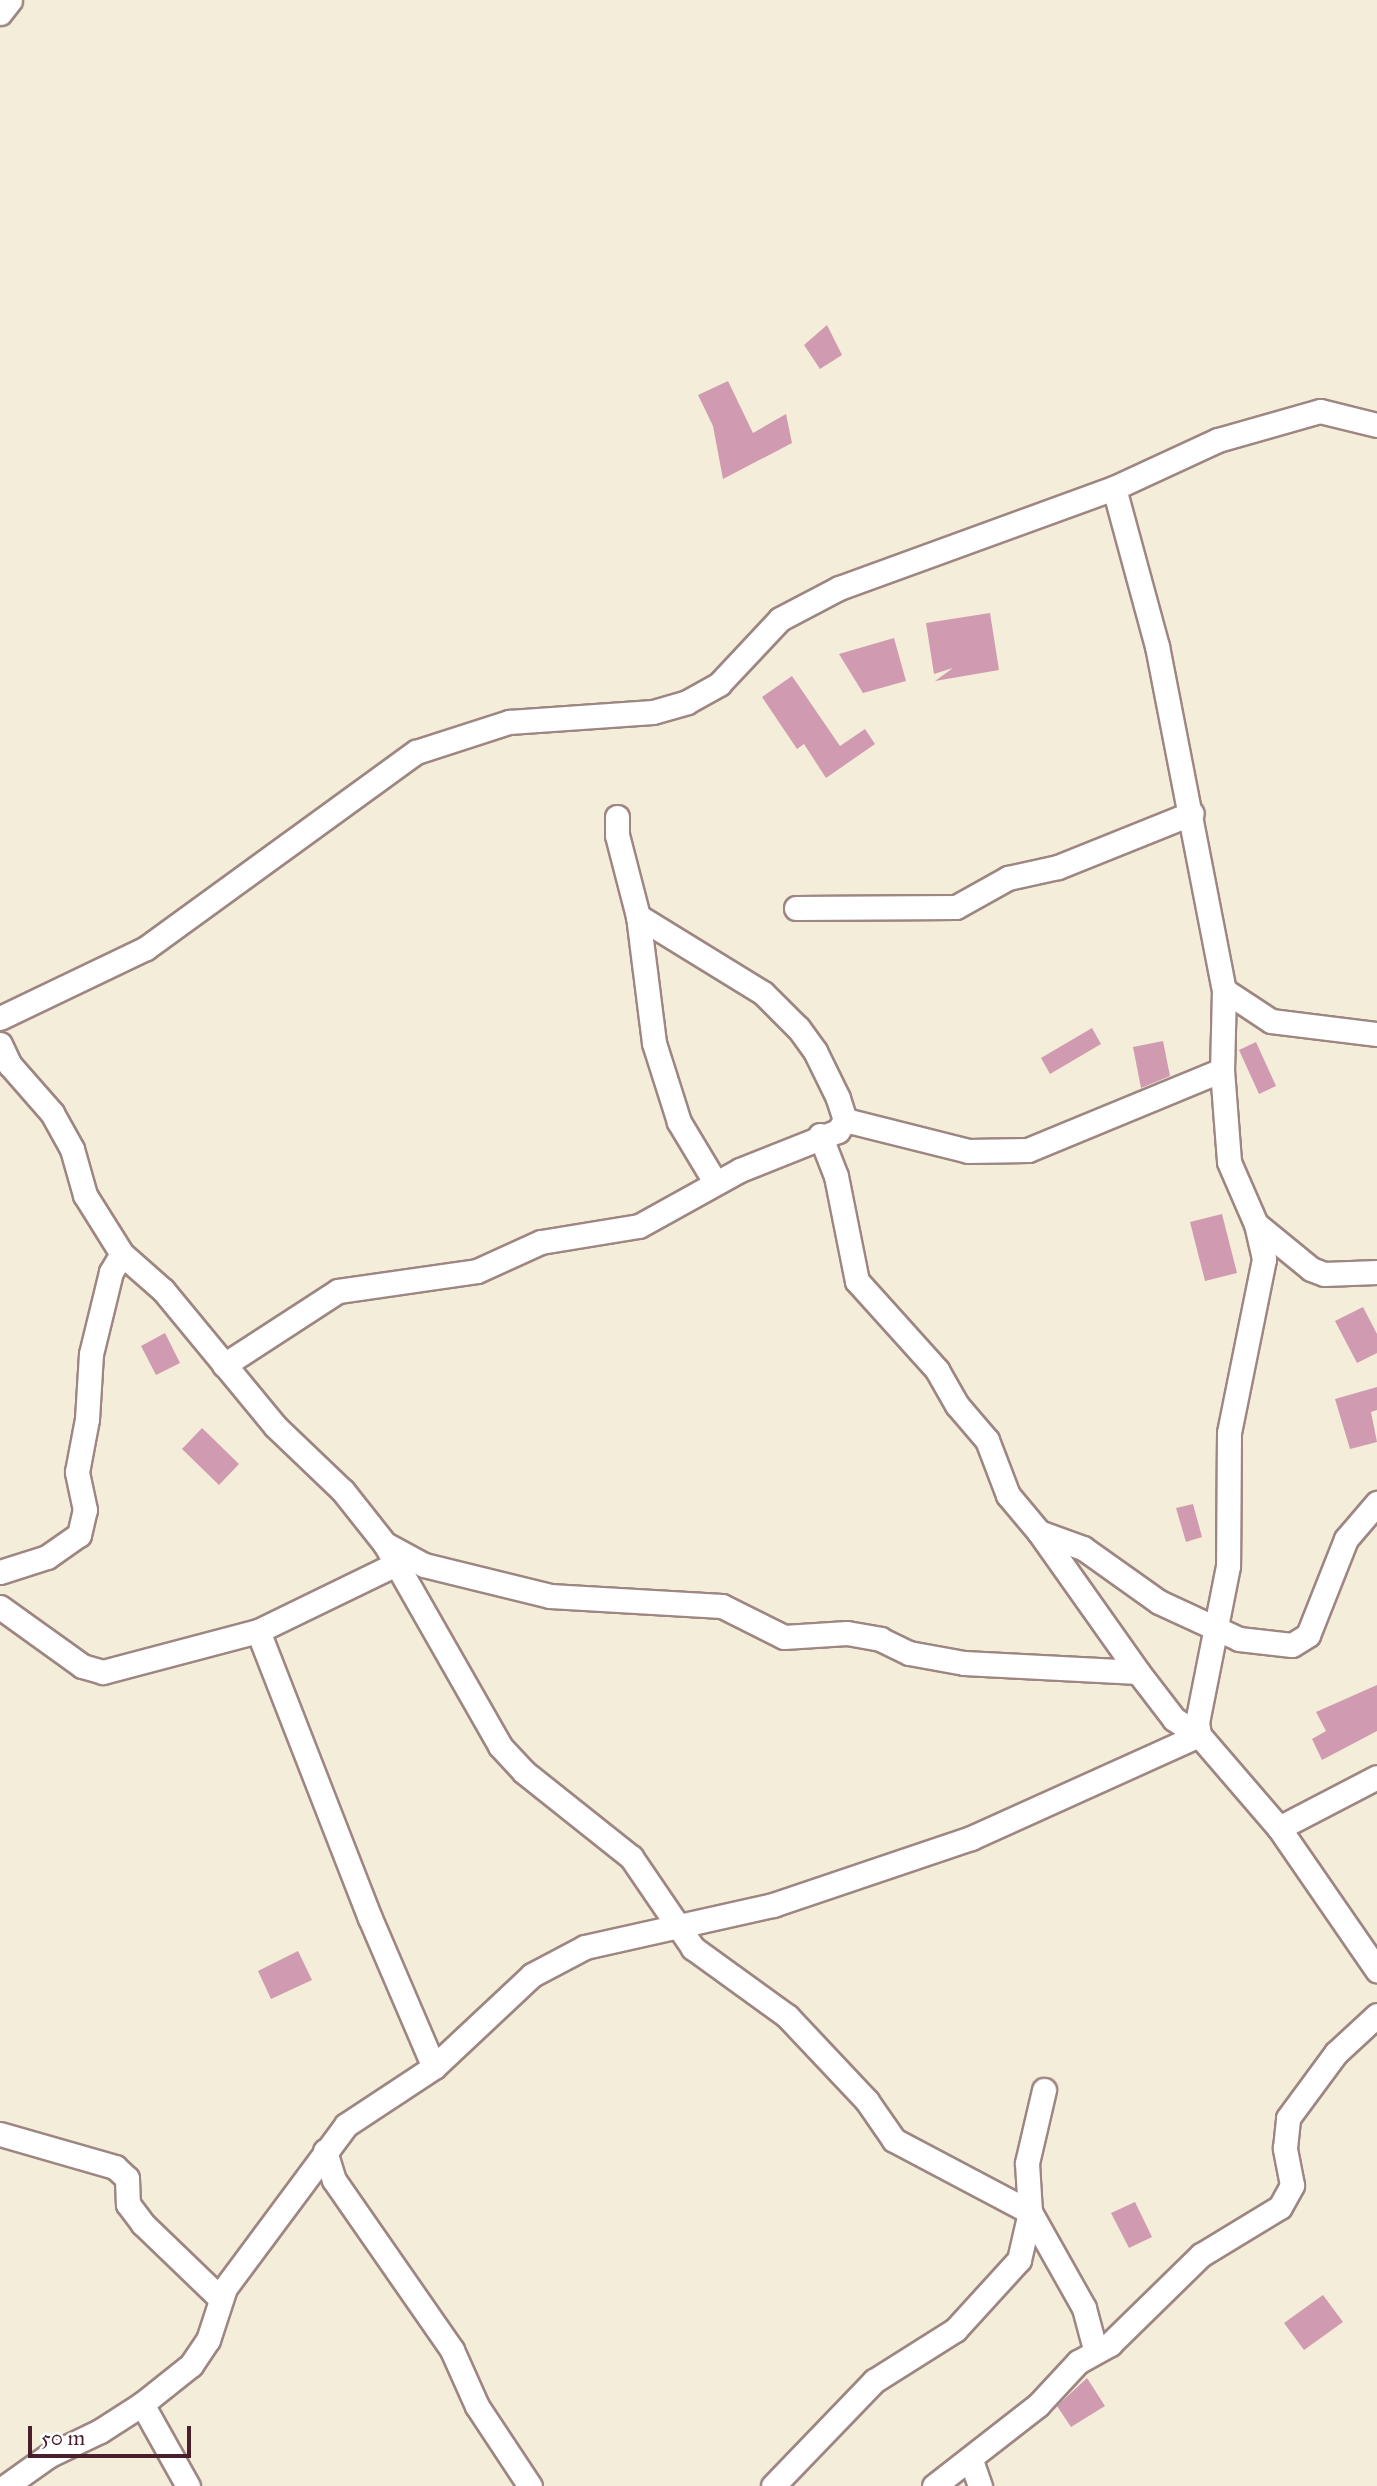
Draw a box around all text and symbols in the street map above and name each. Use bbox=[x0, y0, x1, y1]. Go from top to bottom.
scale bar bbox=[32, 2412, 194, 2456]
text: 50 m bbox=[41, 2425, 85, 2451]

